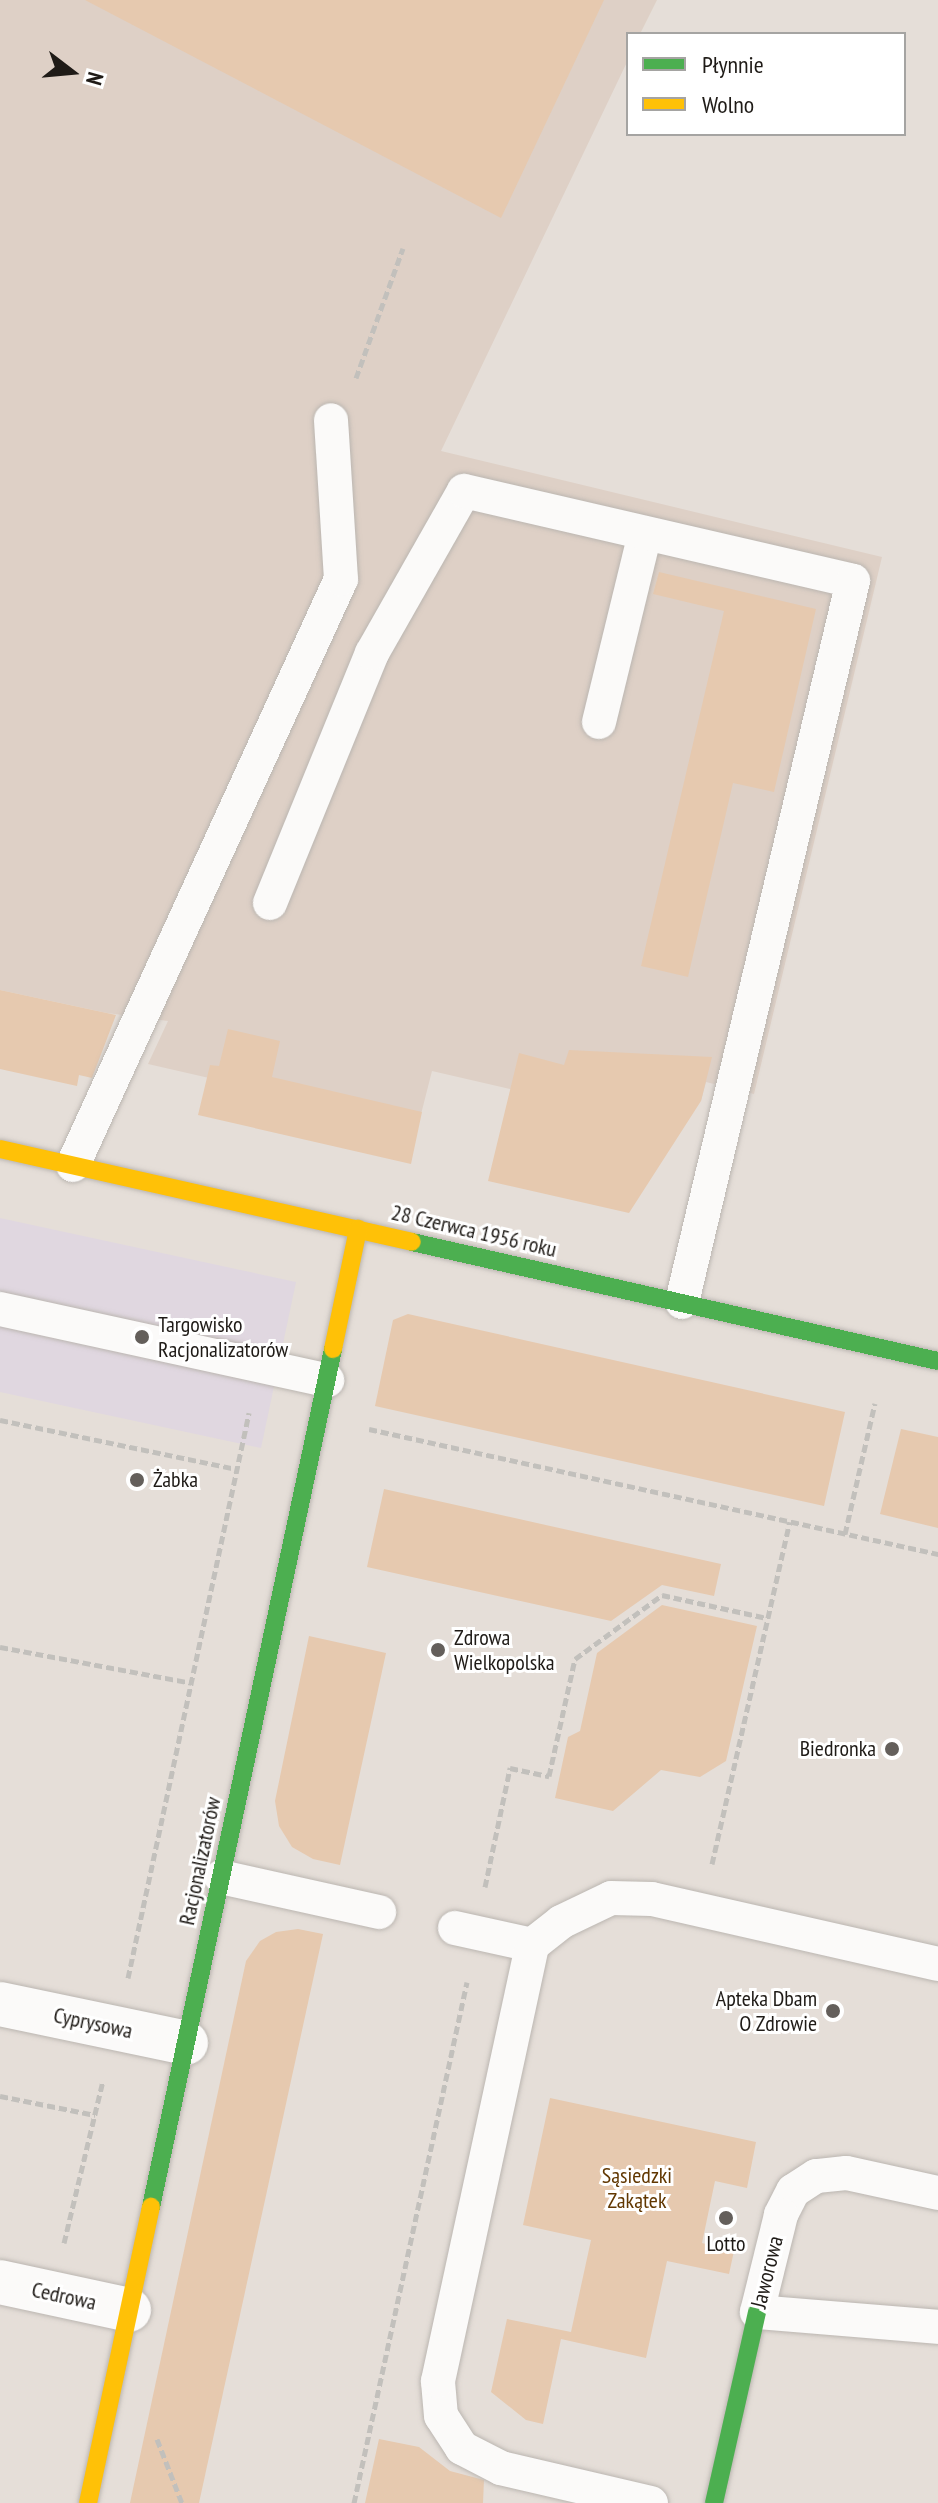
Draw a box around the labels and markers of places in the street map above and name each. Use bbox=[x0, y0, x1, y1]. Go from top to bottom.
place label: Targowisko Racjonalizatorów bbox=[158, 1311, 288, 1362]
marker: Targowisko Racjonalizatorów bbox=[133, 1328, 151, 1346]
place label: Żabka bbox=[153, 1467, 198, 1493]
marker: Żabka bbox=[128, 1471, 146, 1489]
place label: Zdrowa Wielkopolska bbox=[454, 1624, 555, 1676]
marker: Zdrowa Wielkopolska bbox=[429, 1641, 447, 1659]
place label: Biedronka bbox=[800, 1736, 876, 1762]
marker: Biedronka bbox=[883, 1740, 901, 1758]
place label: Apteka Dbam O Zdrowie bbox=[716, 1985, 817, 2036]
marker: Apteka Dbam O Zdrowie bbox=[824, 2002, 842, 2020]
marker: Lotto bbox=[717, 2209, 735, 2227]
place label: Lotto bbox=[706, 2231, 746, 2257]

